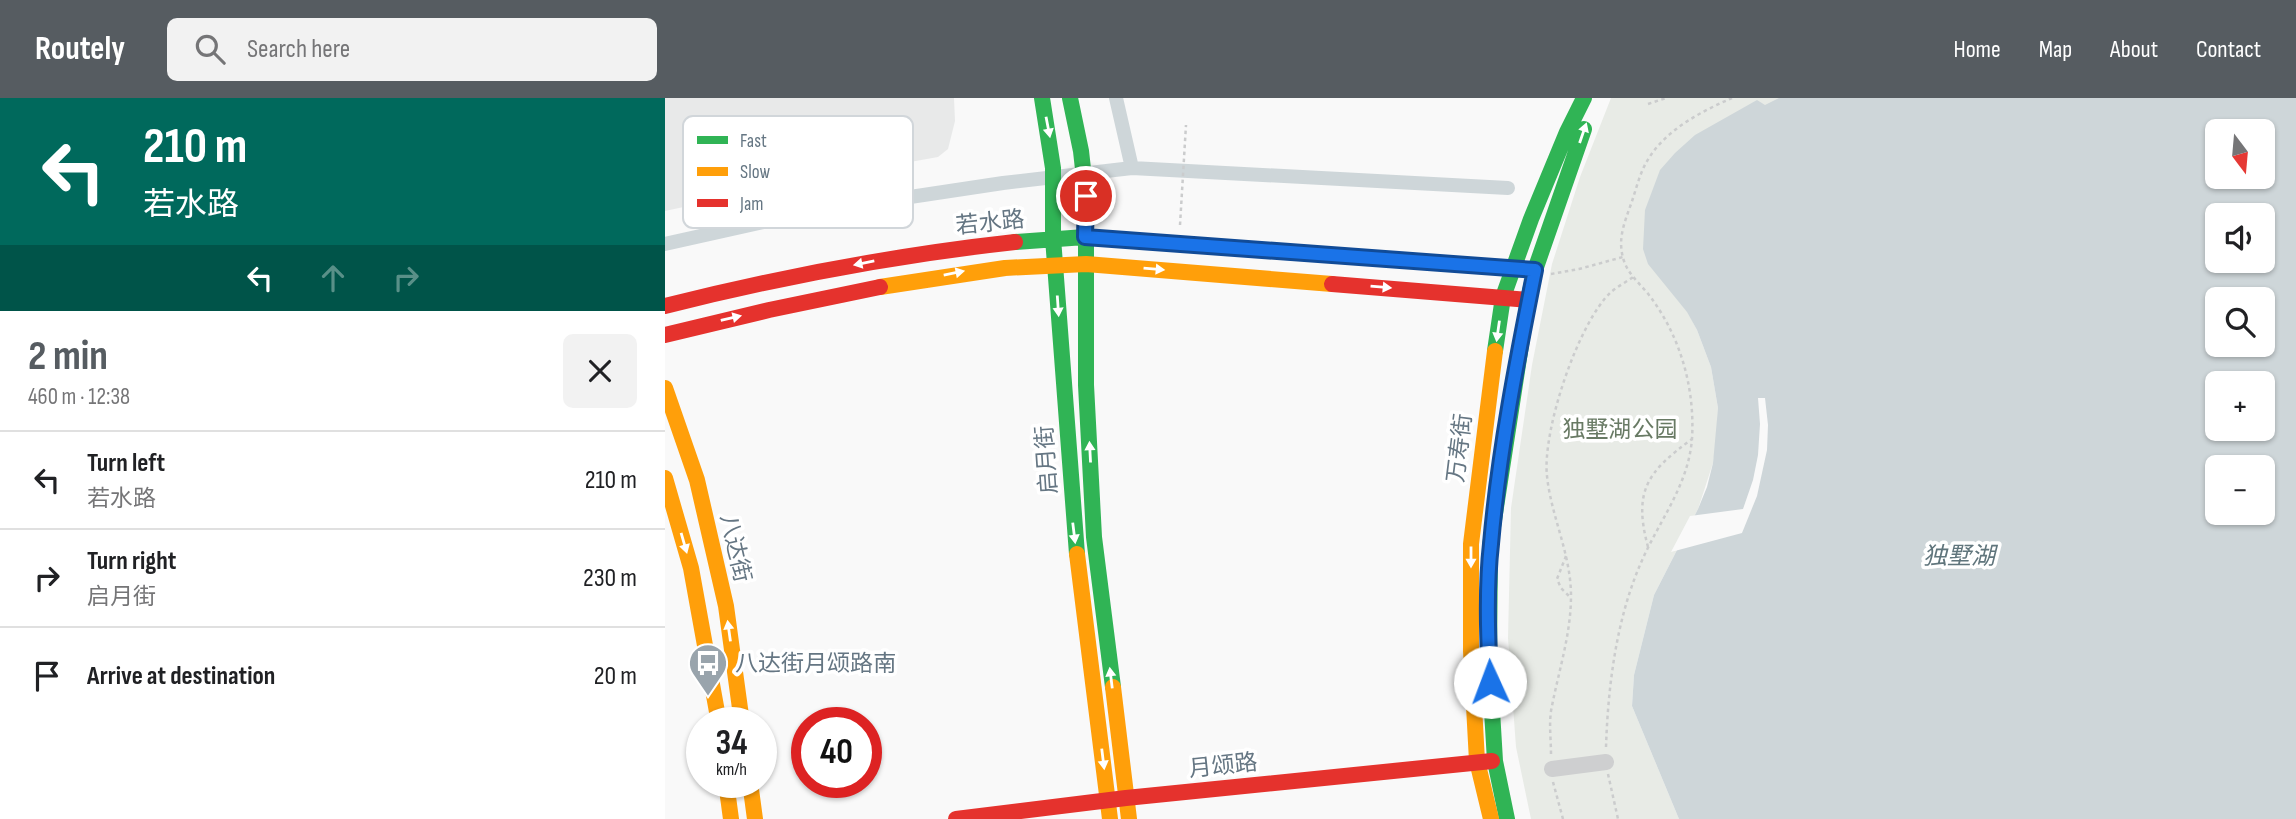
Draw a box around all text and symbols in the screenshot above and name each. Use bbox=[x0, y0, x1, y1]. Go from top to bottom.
search box bbox=[167, 18, 657, 81]
text: Routely bbox=[35, 29, 125, 69]
icon: search bbox=[191, 30, 229, 68]
text: Search here bbox=[247, 34, 350, 65]
text: Home bbox=[1953, 35, 2001, 64]
text: Map bbox=[2039, 35, 2072, 64]
text: About bbox=[2110, 35, 2158, 64]
text: Contact bbox=[2196, 35, 2261, 64]
legend bbox=[683, 116, 913, 228]
one-way arrow bbox=[1043, 116, 1054, 138]
text: 210 m bbox=[143, 118, 247, 177]
north arrow bbox=[2205, 119, 2275, 189]
map controls bbox=[2205, 119, 2275, 525]
one-way arrow bbox=[1578, 122, 1589, 143]
icon: left bbox=[28, 126, 119, 217]
text: Fast bbox=[740, 130, 767, 153]
text: Slow bbox=[740, 161, 770, 184]
pin bbox=[1056, 166, 1116, 226]
icon: arrive bbox=[1067, 177, 1105, 215]
text: 若水路 bbox=[143, 186, 239, 225]
text: Jam bbox=[739, 193, 763, 216]
button: sound bbox=[2205, 203, 2275, 273]
street label: 若水路 bbox=[954, 205, 1026, 241]
one-way arrow bbox=[853, 258, 875, 269]
icon: left bbox=[241, 259, 279, 297]
icon: ahead bbox=[314, 259, 352, 297]
icon: right bbox=[387, 259, 425, 297]
one-way arrow bbox=[1143, 264, 1165, 275]
one-way arrow bbox=[943, 267, 965, 278]
one-way arrow bbox=[1370, 282, 1392, 293]
button: search bbox=[2205, 287, 2275, 357]
one-way arrow bbox=[1052, 295, 1063, 317]
one-way arrow bbox=[720, 312, 742, 323]
one-way arrow bbox=[1492, 320, 1503, 342]
text: 2 min bbox=[28, 331, 108, 382]
button: close bbox=[563, 334, 637, 408]
button: + bbox=[2205, 371, 2275, 441]
text: 460 m · 12:38 bbox=[28, 383, 130, 411]
street label: 万寿街 bbox=[1442, 412, 1478, 484]
park label: 独墅湖公园 bbox=[1563, 416, 1678, 444]
street label: 启月街 bbox=[1031, 425, 1063, 495]
one-way arrow bbox=[1084, 441, 1095, 463]
text: Turn left bbox=[87, 448, 165, 479]
button: − bbox=[2205, 455, 2275, 525]
icon: left bbox=[28, 461, 66, 499]
text: 210 m bbox=[585, 465, 637, 496]
text: 若水路 bbox=[87, 485, 156, 513]
street label: 八达街 bbox=[714, 511, 756, 585]
one-way arrow bbox=[1069, 522, 1080, 544]
one-way arrow bbox=[679, 533, 689, 554]
water label: 独墅湖 bbox=[1923, 542, 1999, 571]
text: Turn right bbox=[87, 546, 176, 577]
one-way arrow bbox=[1465, 546, 1477, 568]
icon: right bbox=[28, 559, 66, 597]
text: 230 m bbox=[583, 563, 637, 594]
text: 启月街 bbox=[87, 583, 156, 611]
one-way arrow bbox=[723, 620, 734, 642]
bus stop icon: 八达街月颂路南 bbox=[687, 642, 729, 697]
position arrow bbox=[1453, 645, 1527, 719]
place label: 八达街月颂路南 bbox=[735, 650, 896, 678]
icon: arrive bbox=[28, 657, 66, 695]
text: Arrive at destination bbox=[87, 661, 275, 692]
text: 20 m bbox=[594, 661, 637, 692]
one-way arrow bbox=[1106, 667, 1117, 689]
speed limit sign: 40 bbox=[791, 707, 882, 798]
text: 34 bbox=[716, 722, 748, 765]
one-way arrow bbox=[1097, 748, 1108, 770]
street label: 月颂路 bbox=[1187, 748, 1259, 784]
text: km/h bbox=[716, 759, 747, 780]

